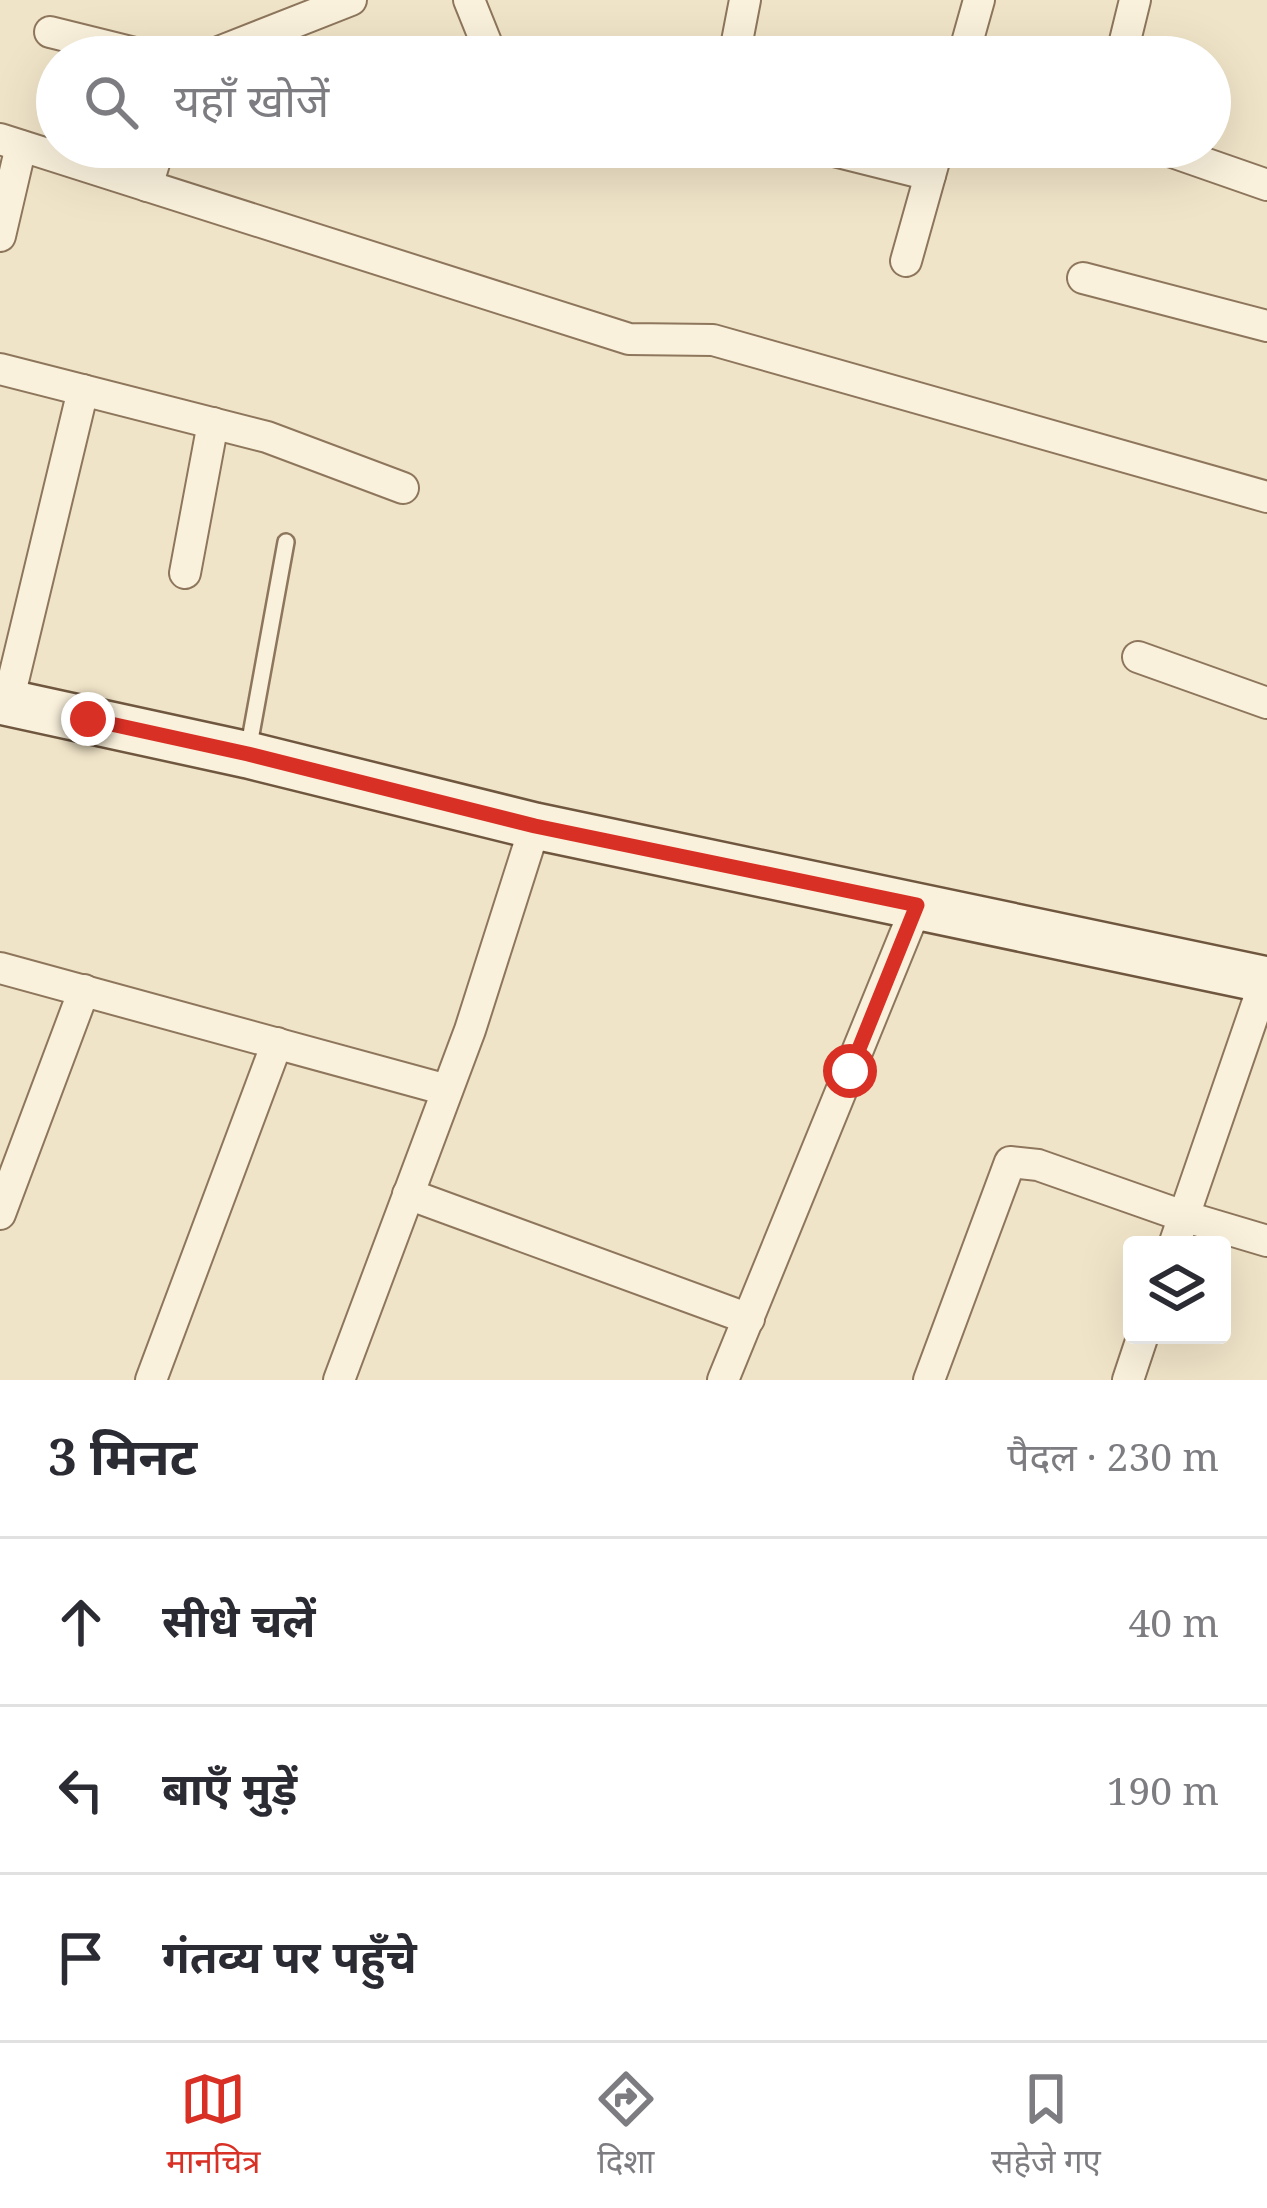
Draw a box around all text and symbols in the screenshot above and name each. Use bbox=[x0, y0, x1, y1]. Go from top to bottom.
search box bbox=[36, 36, 1231, 168]
icon: search bbox=[78, 69, 144, 135]
text: यहाँ खोजें bbox=[174, 69, 329, 130]
route end bbox=[61, 692, 115, 746]
route start bbox=[823, 1044, 877, 1098]
map controls bbox=[1123, 1236, 1231, 1344]
button: layers bbox=[1123, 1236, 1231, 1344]
text: 3 मिनट bbox=[48, 1420, 197, 1490]
text: पैदल · 230 m bbox=[1007, 1429, 1219, 1482]
icon: ahead bbox=[48, 1589, 114, 1655]
text: सीधे चलें bbox=[162, 1589, 316, 1650]
text: 40 m bbox=[1128, 1595, 1219, 1648]
icon: left bbox=[48, 1757, 114, 1823]
text: बाएँ मुड़ें bbox=[162, 1757, 297, 1818]
text: 190 m bbox=[1107, 1763, 1219, 1816]
icon: arrive bbox=[48, 1925, 114, 1991]
text: गंतव्य पर पहुँचे bbox=[162, 1925, 417, 1986]
tab: मानचित्र bbox=[166, 2066, 260, 2186]
tab: दिशा bbox=[593, 2066, 659, 2186]
tab: सहेजे गए bbox=[991, 2066, 1101, 2186]

